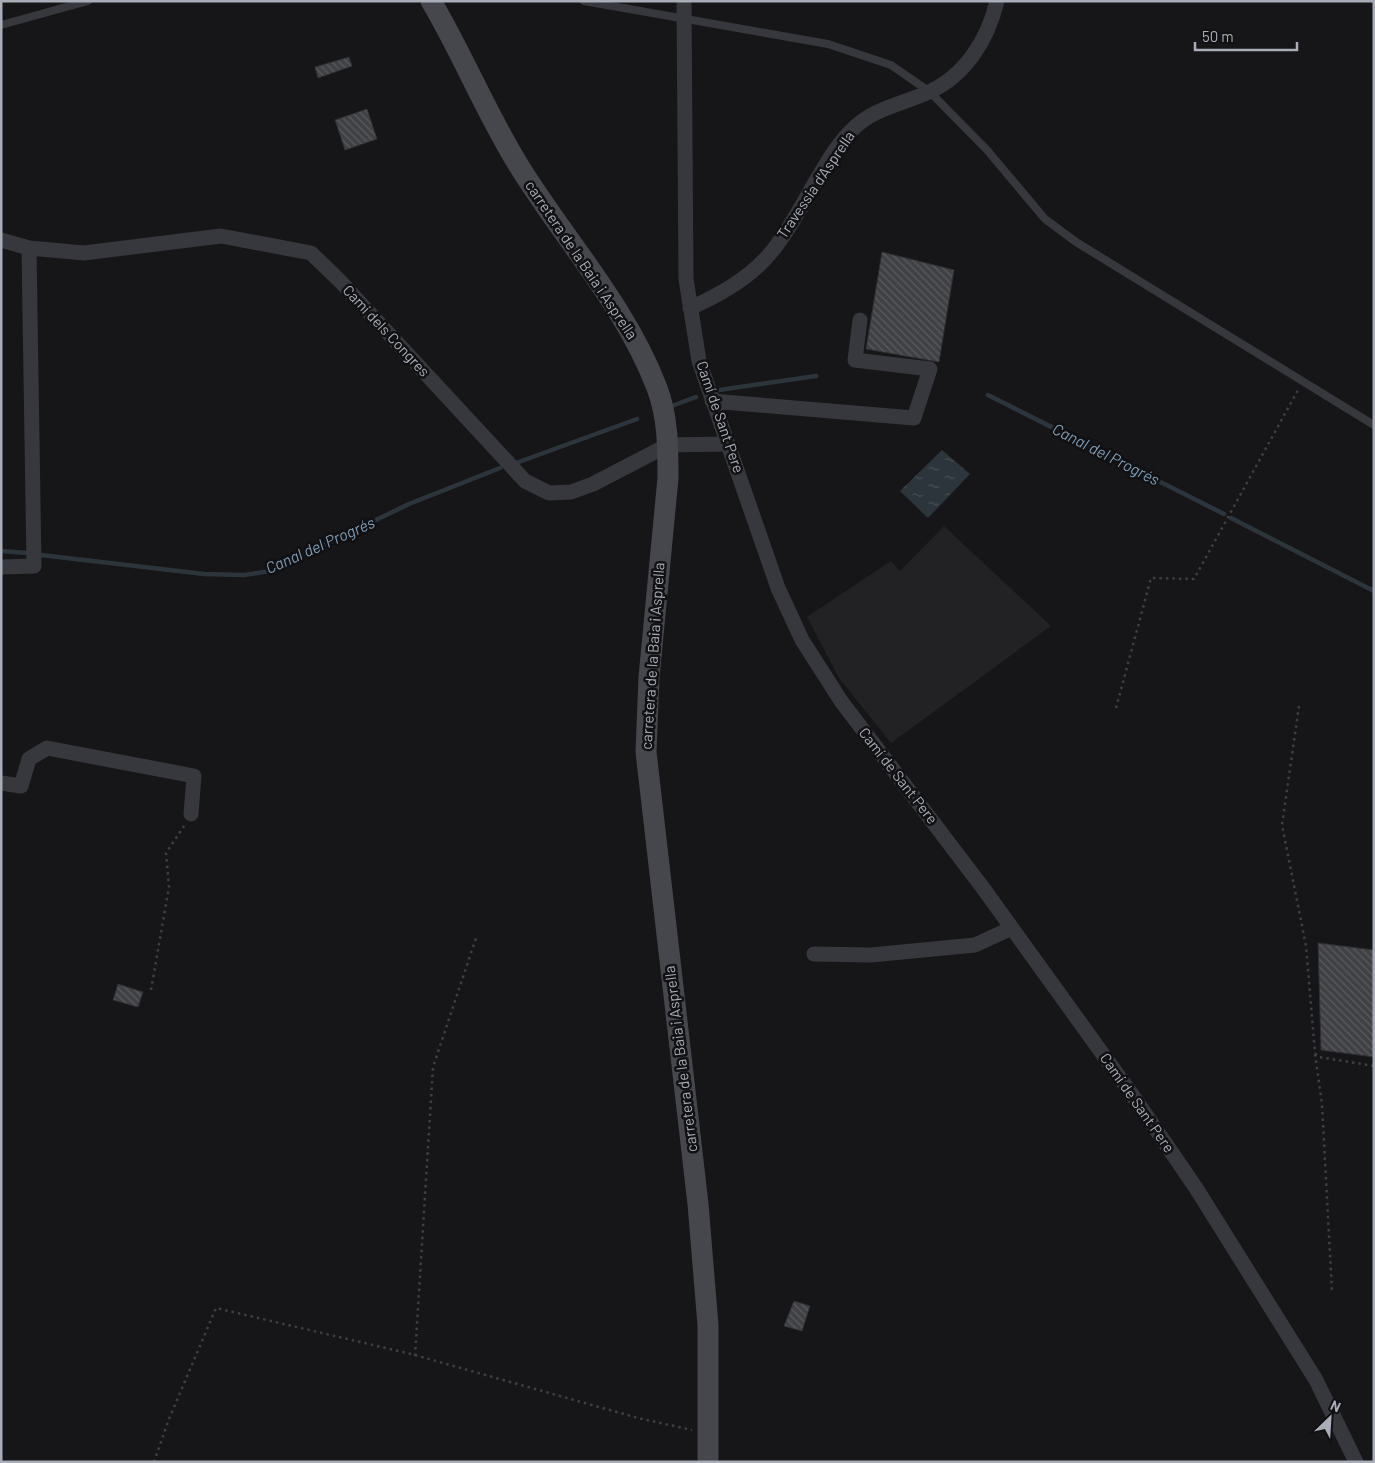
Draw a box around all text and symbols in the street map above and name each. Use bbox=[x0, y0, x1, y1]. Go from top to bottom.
scale bar bbox=[1195, 20, 1298, 52]
text: 50 m bbox=[1202, 27, 1234, 45]
street label: Travessia d'Asprella bbox=[772, 127, 858, 242]
street label: carretera de la Baia i Asprella bbox=[522, 177, 642, 342]
street label: Camí dels Congres bbox=[340, 281, 434, 380]
street label: Camí de Sant Pere bbox=[693, 358, 749, 475]
water label: Canal del Progrés bbox=[1050, 418, 1163, 489]
water label: Canal del Progrés bbox=[262, 512, 378, 577]
street label: carretera de la Baia i Asprella bbox=[636, 562, 668, 750]
street label: Camí de Sant Pere bbox=[856, 724, 942, 827]
street label: carretera de la Baia i Asprella bbox=[660, 965, 700, 1153]
street label: Camí de Sant Pere bbox=[1097, 1049, 1179, 1156]
north arrow bbox=[1305, 1393, 1355, 1443]
text: N bbox=[1328, 1396, 1344, 1415]

